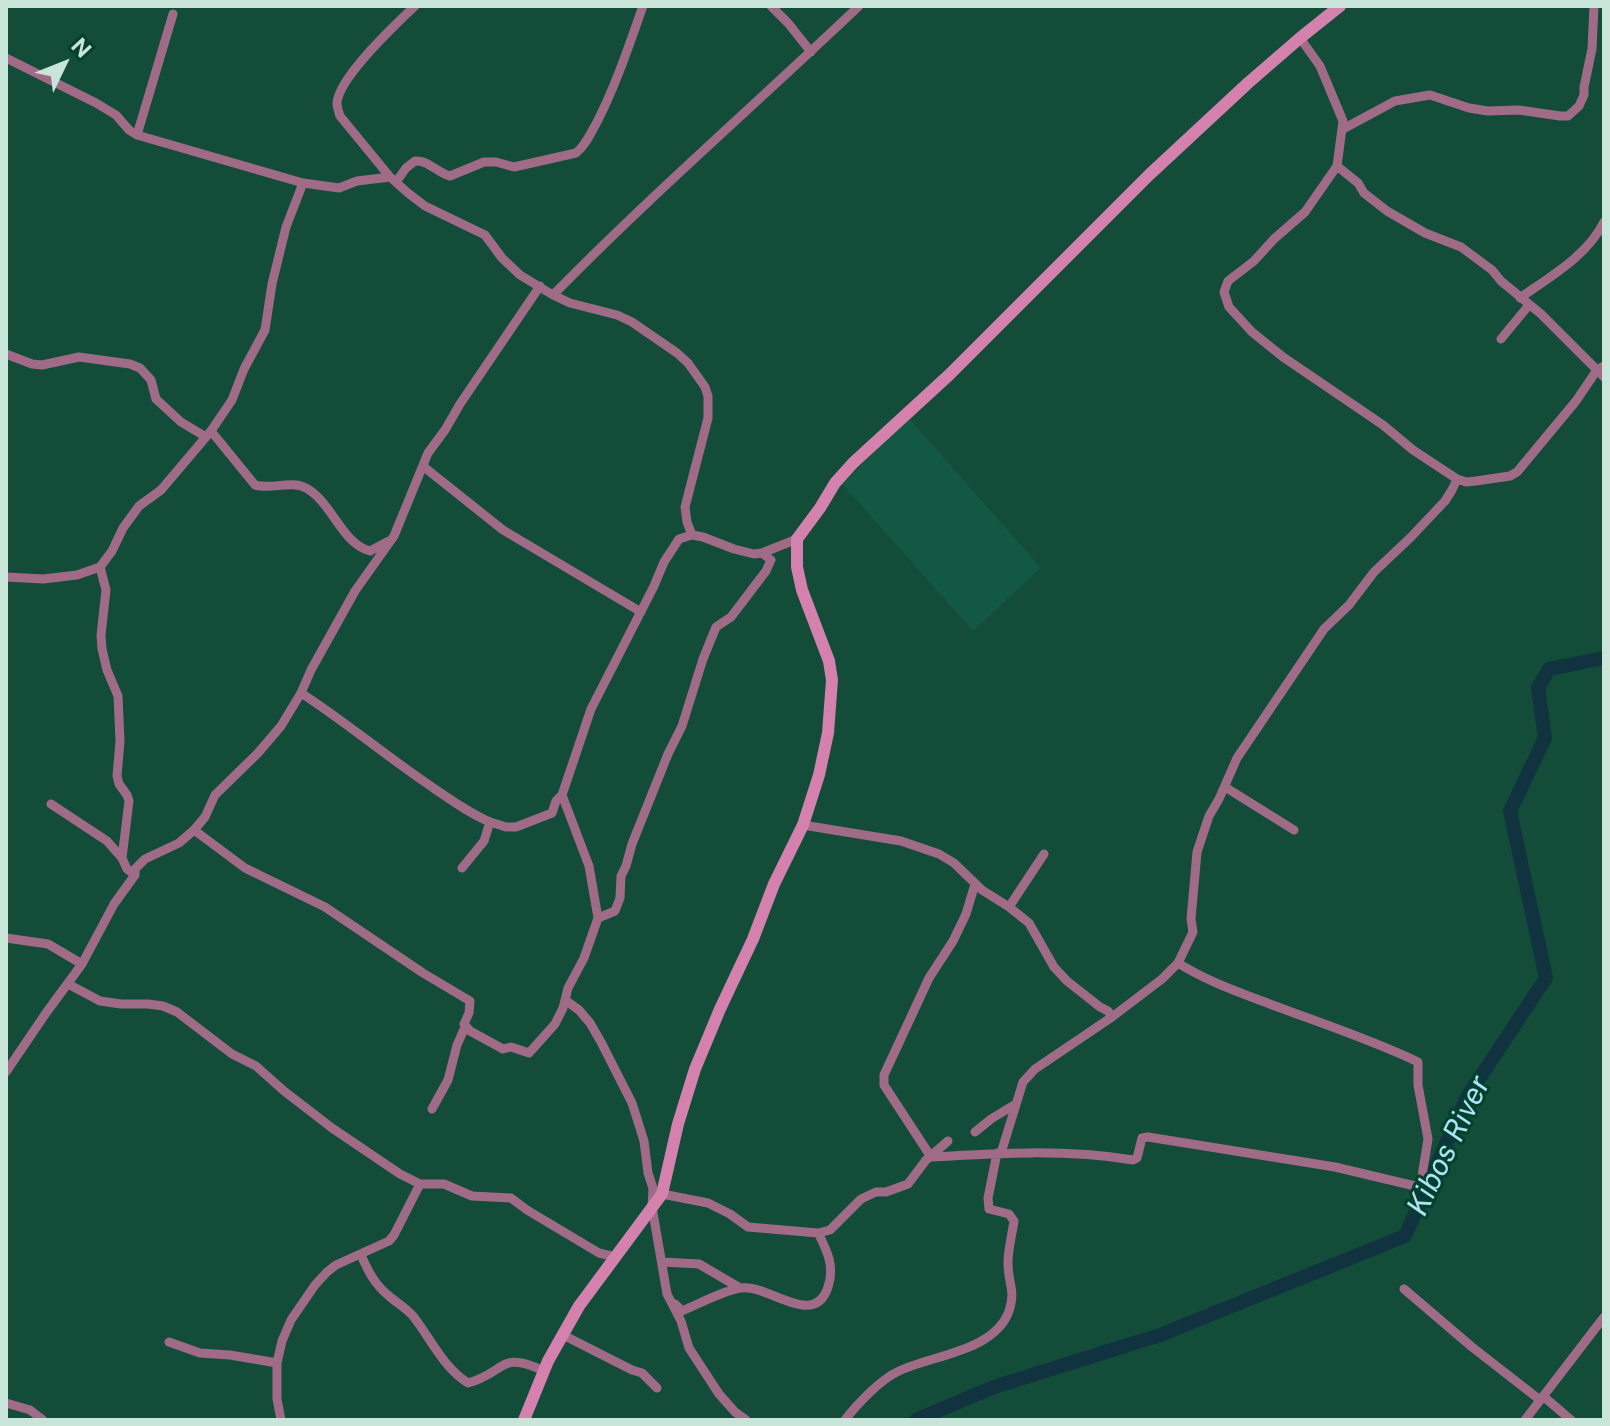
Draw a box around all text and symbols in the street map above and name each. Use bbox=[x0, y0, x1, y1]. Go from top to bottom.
north arrow bbox=[24, 24, 104, 104]
text: N bbox=[66, 32, 97, 63]
water label: Kibos River bbox=[1400, 1070, 1498, 1222]

